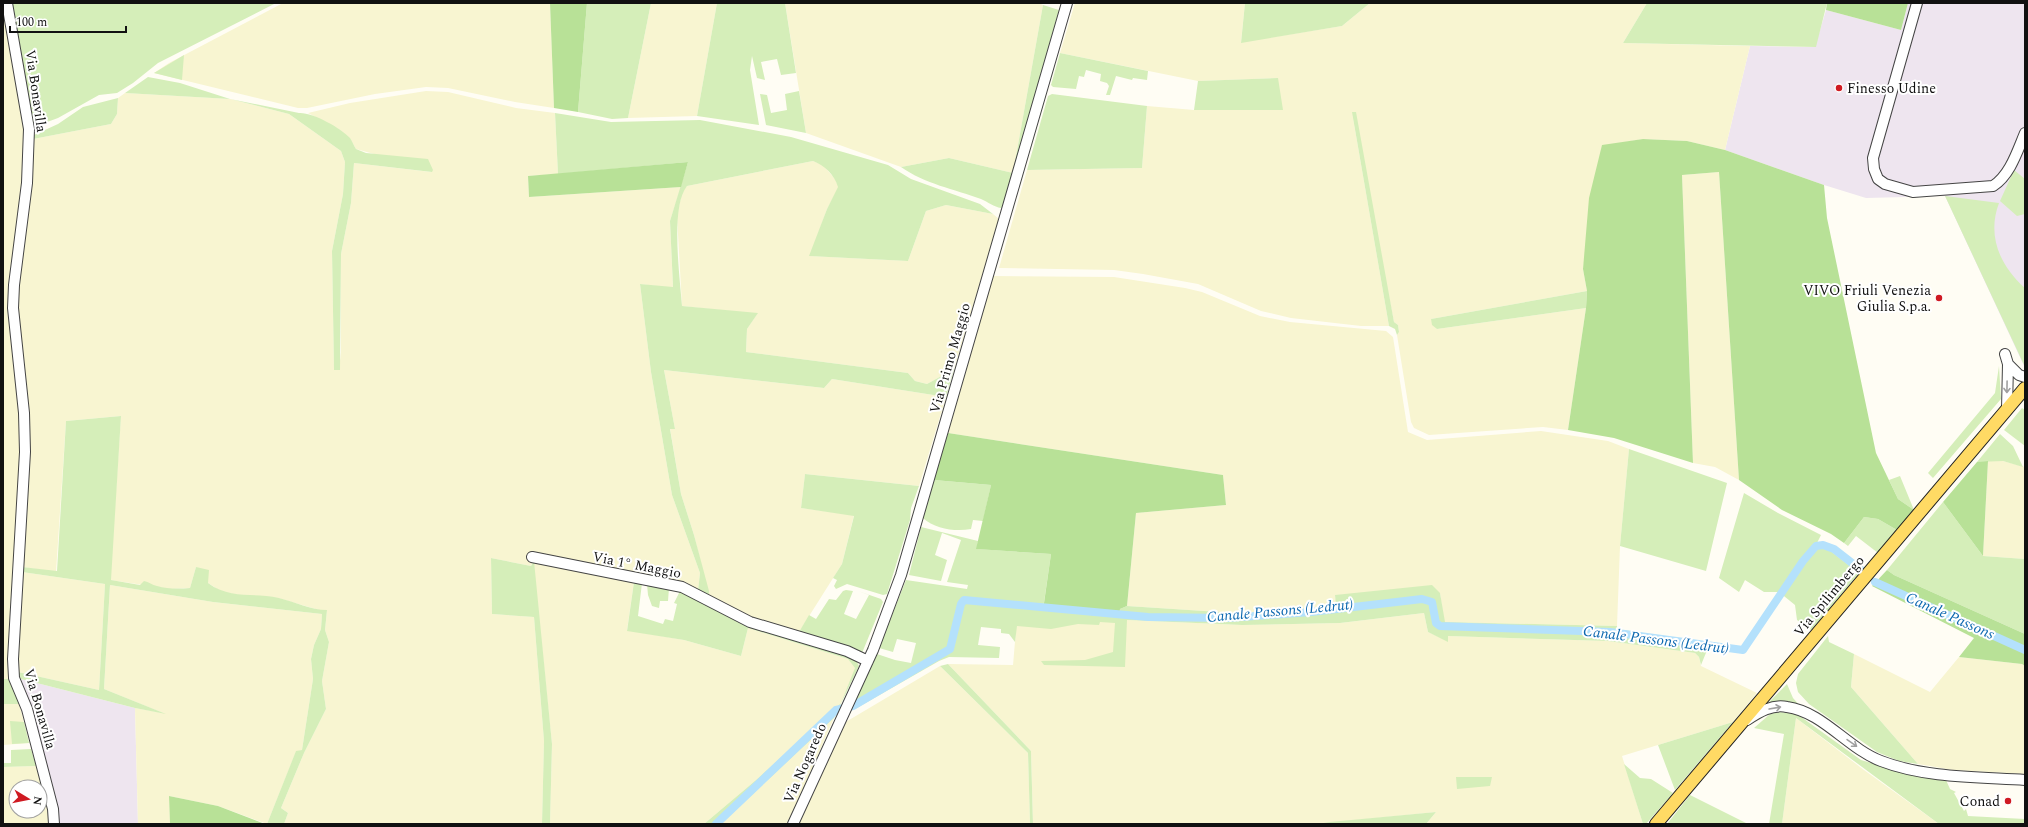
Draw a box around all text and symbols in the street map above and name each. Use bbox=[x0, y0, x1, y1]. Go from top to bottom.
scale bar bbox=[10, 8, 126, 34]
text: 100 m bbox=[16, 13, 47, 32]
street label: Via Bonavilla bbox=[20, 48, 52, 134]
place label: Finesso Udine bbox=[1847, 78, 1936, 99]
marker: Finesso Udine bbox=[1834, 83, 1844, 93]
place label: VIVO Friuli Venezia Giulia S.p.a. bbox=[1803, 280, 1931, 317]
marker: VIVO Friuli Venezia Giulia S.p.a. bbox=[1934, 293, 1944, 303]
street label: Via Primo Maggio bbox=[924, 300, 976, 416]
one-way arrow bbox=[2004, 380, 2011, 393]
street label: Via 1° Maggio bbox=[591, 546, 683, 584]
street label: Via Spilimbergo bbox=[1789, 551, 1869, 641]
water label: Canale Passons bbox=[1902, 586, 1999, 646]
water label: Canale Passons (Ledrut) bbox=[1206, 593, 1354, 629]
water label: Canale Passons (Ledrut) bbox=[1582, 620, 1730, 660]
street label: Via Bonavilla bbox=[18, 666, 62, 752]
one-way arrow bbox=[1768, 703, 1781, 711]
street label: Via Nogaredo bbox=[778, 719, 832, 807]
one-way arrow bbox=[1846, 740, 1858, 748]
north arrow bbox=[8, 779, 48, 819]
place label: Conad bbox=[1960, 791, 2000, 812]
text: N bbox=[28, 795, 47, 807]
marker: Conad bbox=[2003, 796, 2013, 806]

